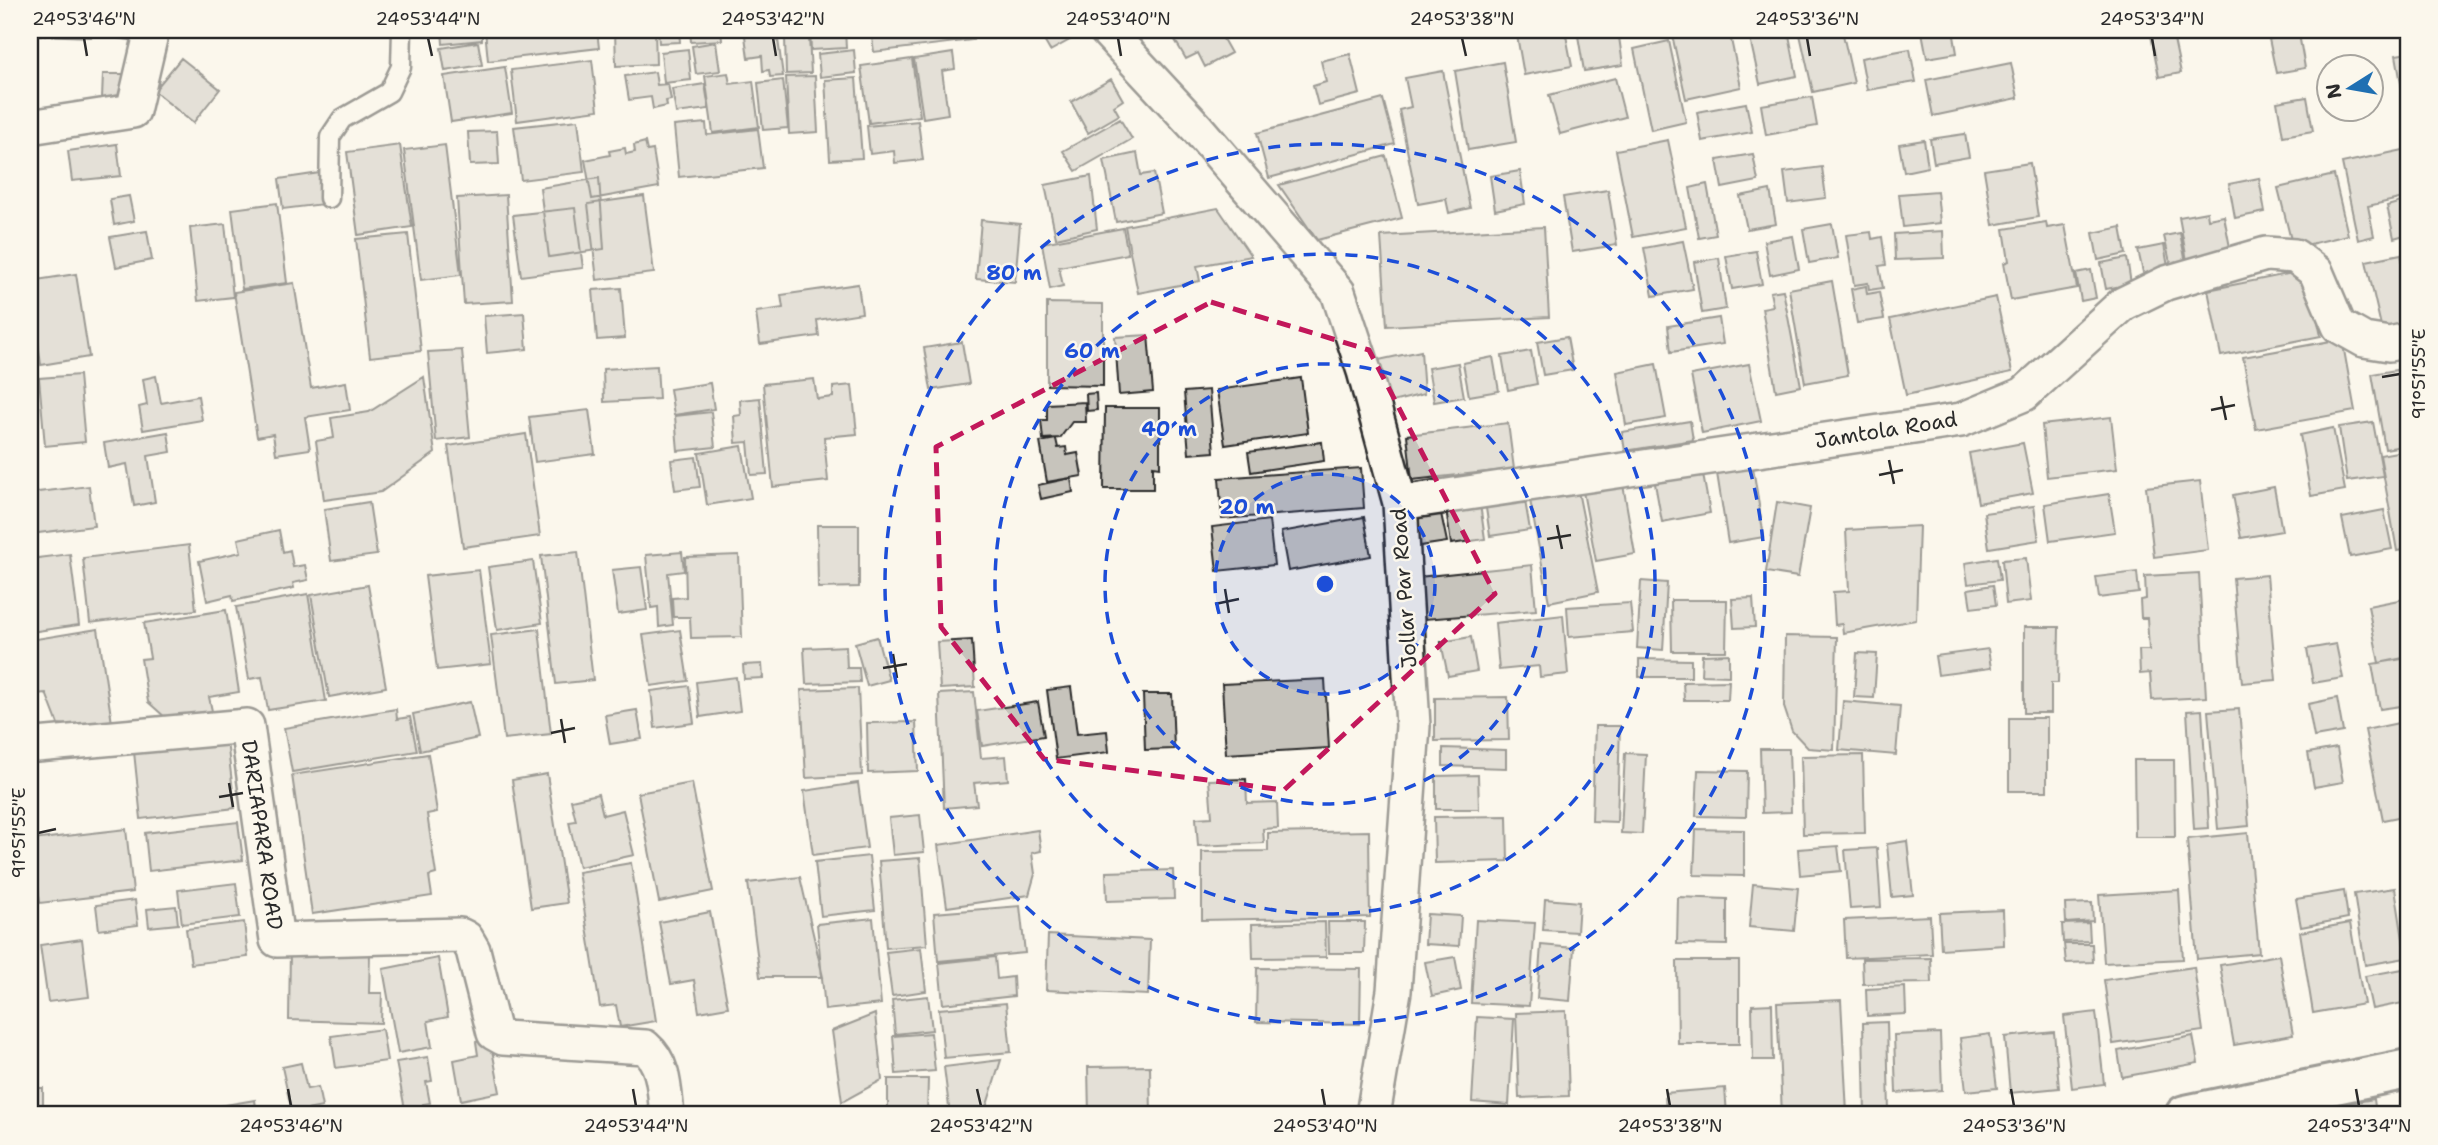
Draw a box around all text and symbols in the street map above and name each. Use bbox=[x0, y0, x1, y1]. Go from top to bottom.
text: 24°53'46"N bbox=[32, 7, 136, 31]
text: 24°53'44"N bbox=[376, 7, 480, 31]
text: 24°53'42"N bbox=[721, 7, 825, 31]
text: 24°53'40"N bbox=[1065, 7, 1171, 31]
text: 24°53'38"N bbox=[1409, 7, 1515, 31]
text: 24°53'36"N bbox=[1755, 7, 1859, 31]
text: 24°53'34"N bbox=[2100, 7, 2204, 31]
north arrow bbox=[2316, 52, 2386, 122]
text: N bbox=[2320, 81, 2348, 101]
text: 80 m bbox=[986, 259, 1042, 287]
text: 91°51'55"E bbox=[2407, 328, 2431, 420]
text: 60 m bbox=[1064, 337, 1120, 365]
street label: Jamtola Road bbox=[1813, 405, 1959, 455]
text: 40 m bbox=[1141, 415, 1197, 443]
text: 20 m bbox=[1219, 493, 1275, 521]
street label: Jollar Par Road bbox=[1384, 507, 1424, 669]
centre of rings bbox=[1313, 572, 1337, 596]
street label: DARIAPARA ROAD bbox=[235, 738, 289, 932]
text: 91°51'55"E bbox=[7, 787, 31, 879]
text: 24°53'46"N bbox=[239, 1114, 343, 1138]
text: 24°53'44"N bbox=[584, 1114, 688, 1138]
text: 24°53'42"N bbox=[929, 1114, 1033, 1138]
text: 24°53'40"N bbox=[1272, 1114, 1378, 1138]
text: 24°53'38"N bbox=[1617, 1114, 1723, 1138]
text: 24°53'36"N bbox=[1962, 1114, 2066, 1138]
text: 24°53'34"N bbox=[2307, 1114, 2411, 1138]

